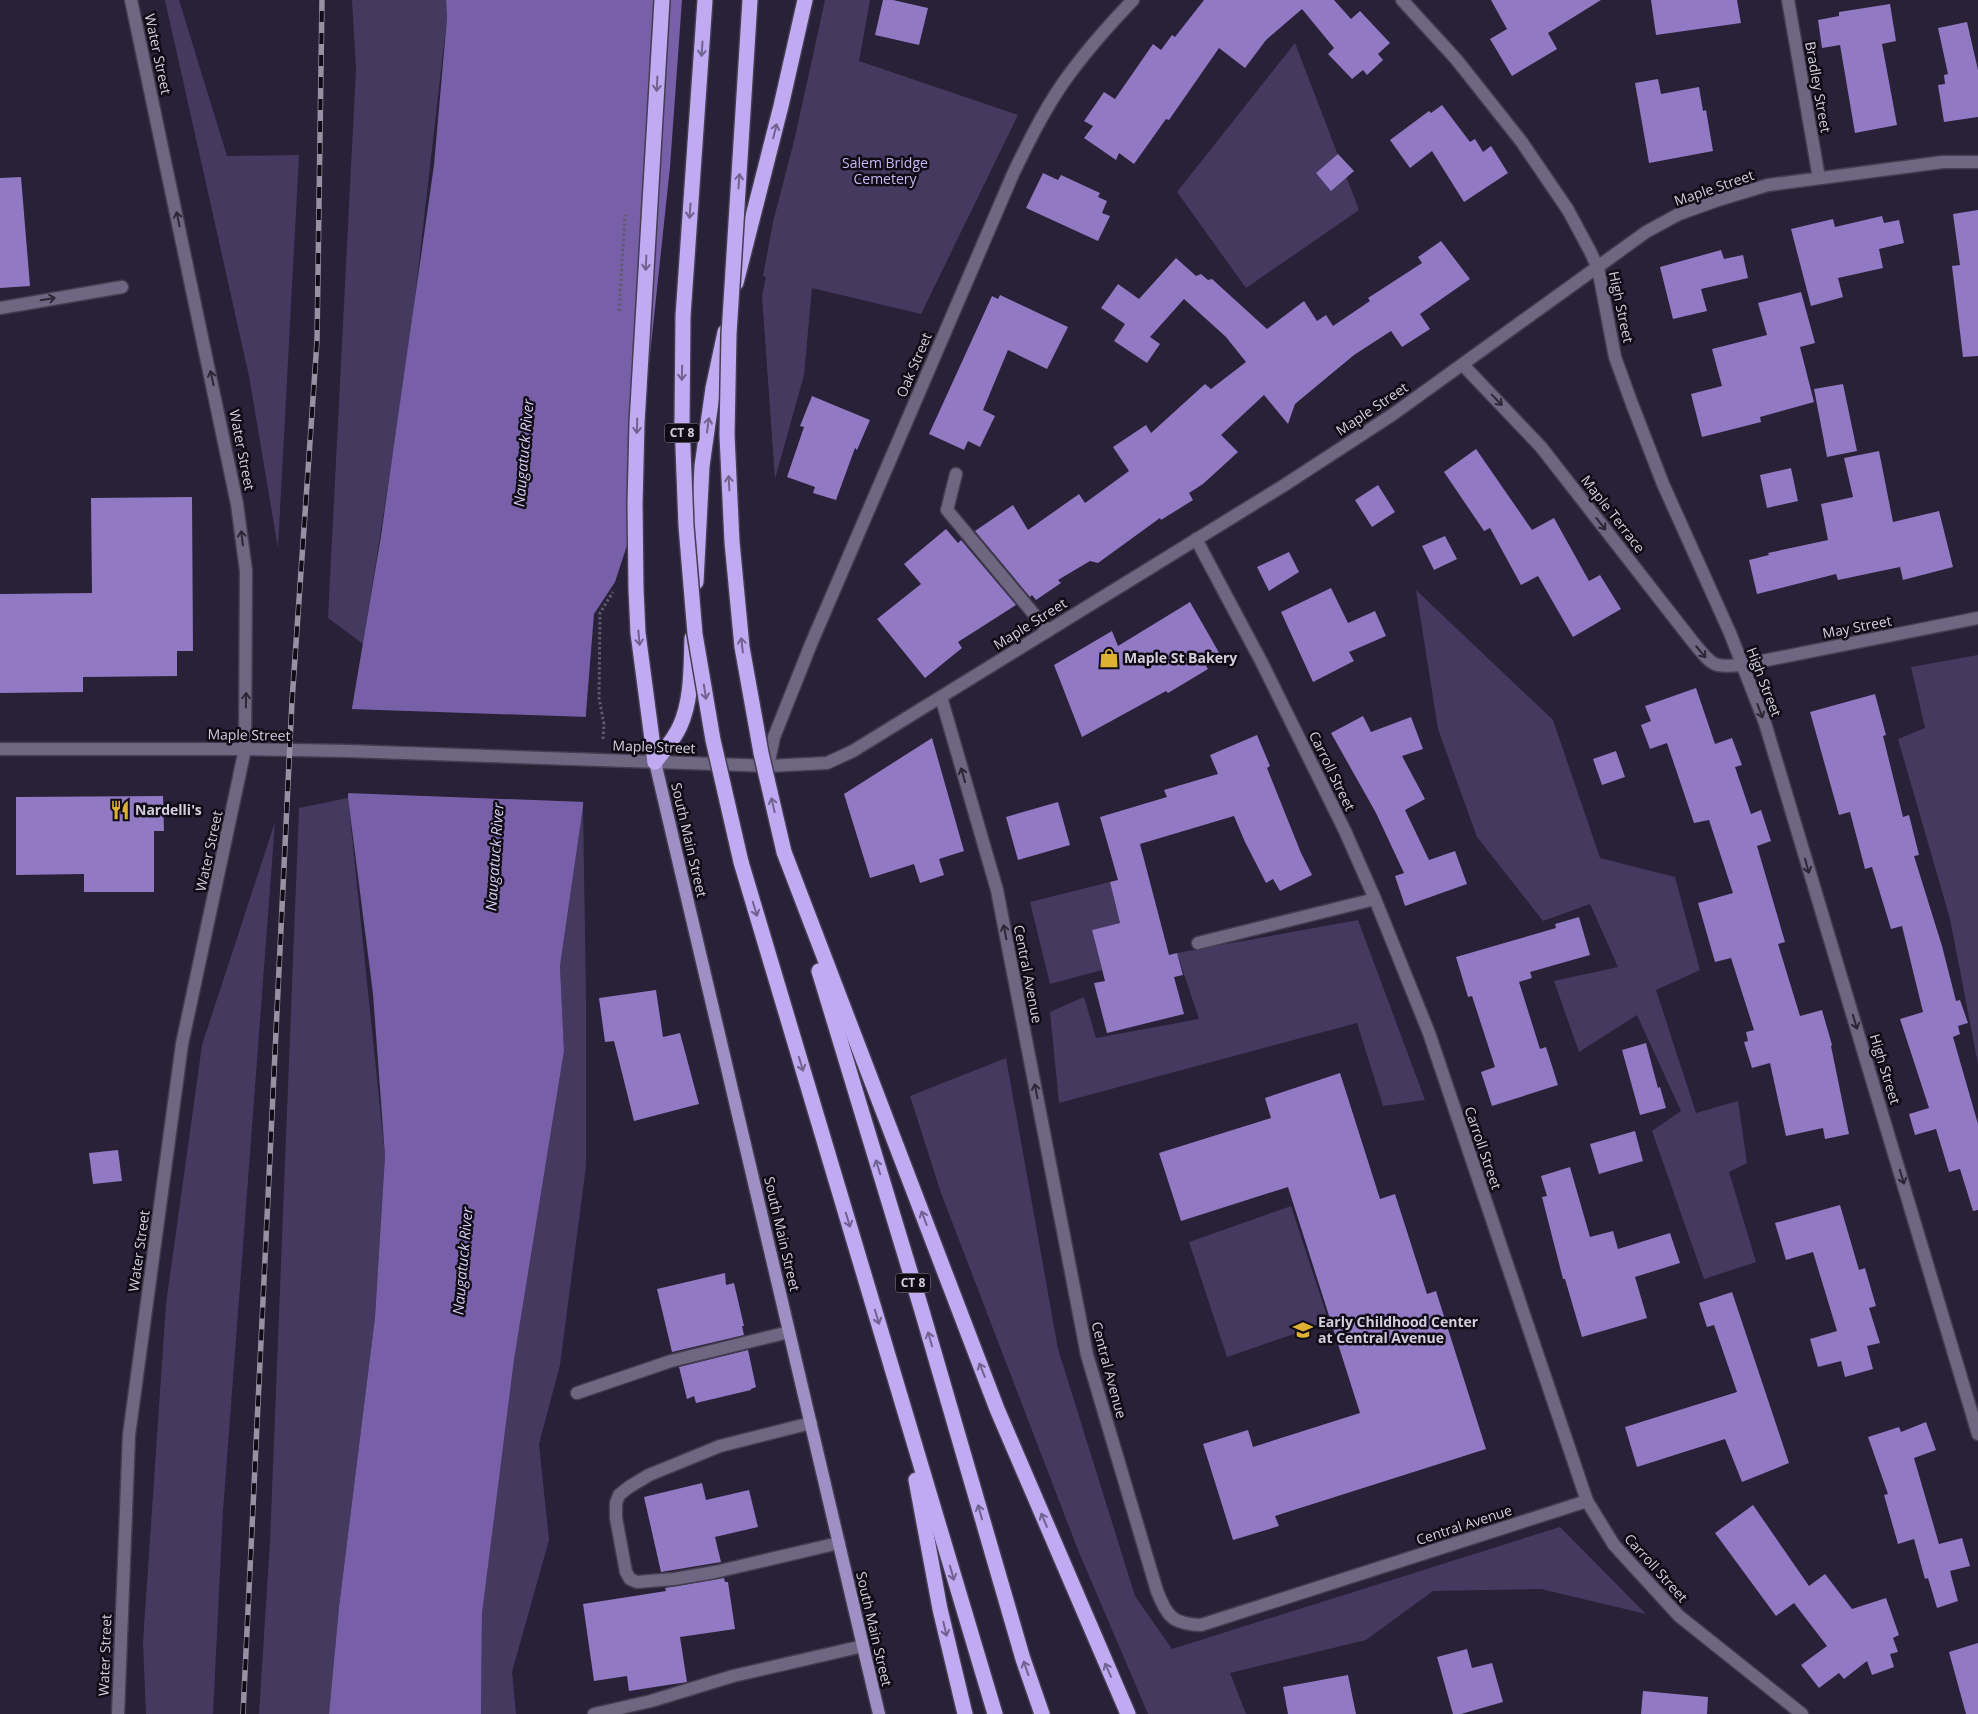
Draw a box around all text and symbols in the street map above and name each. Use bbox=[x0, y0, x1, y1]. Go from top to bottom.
street label: Water Street bbox=[141, 12, 176, 96]
one-way arrow bbox=[697, 40, 706, 56]
street label: Bradley Street bbox=[1801, 40, 1836, 134]
one-way arrow bbox=[652, 75, 661, 91]
one-way arrow bbox=[771, 123, 780, 139]
park label: Salem Bridge Cemetery bbox=[842, 153, 928, 188]
street label: Maple Street bbox=[1671, 165, 1756, 210]
one-way arrow bbox=[734, 173, 743, 189]
one-way arrow bbox=[686, 202, 695, 218]
one-way arrow bbox=[173, 212, 182, 228]
one-way arrow bbox=[642, 255, 651, 271]
street label: High Street bbox=[1605, 269, 1638, 344]
one-way arrow bbox=[40, 294, 56, 304]
street label: Oak Street bbox=[891, 329, 936, 400]
one-way arrow bbox=[678, 365, 687, 381]
one-way arrow bbox=[207, 371, 216, 387]
street label: Maple Street bbox=[1332, 377, 1411, 440]
one-way arrow bbox=[1490, 394, 1503, 406]
water label: Naugatuck River bbox=[508, 397, 538, 508]
street label: Water Street bbox=[225, 408, 260, 492]
one-way arrow bbox=[633, 417, 642, 433]
one-way arrow bbox=[703, 418, 713, 434]
road number: CT 8 bbox=[664, 423, 700, 442]
street label: Maple Terrace bbox=[1577, 471, 1650, 556]
one-way arrow bbox=[725, 476, 734, 492]
one-way arrow bbox=[1596, 517, 1607, 530]
one-way arrow bbox=[237, 530, 247, 546]
street label: Maple Street bbox=[989, 594, 1070, 654]
street label: May Street bbox=[1821, 610, 1893, 643]
one-way arrow bbox=[634, 629, 644, 645]
one-way arrow bbox=[737, 638, 747, 654]
street label: High Street bbox=[1743, 644, 1786, 719]
one-way arrow bbox=[1695, 645, 1706, 658]
shop icon: Maple St Bakery bbox=[1098, 647, 1120, 669]
place label: Maple St Bakery bbox=[1124, 648, 1237, 667]
one-way arrow bbox=[700, 683, 710, 699]
one-way arrow bbox=[241, 693, 250, 709]
one-way arrow bbox=[1756, 703, 1765, 718]
street label: Maple Street bbox=[207, 724, 291, 745]
street label: Carroll Street bbox=[1305, 728, 1360, 814]
street label: Maple Street bbox=[612, 736, 696, 757]
one-way arrow bbox=[958, 767, 968, 783]
street label: South Main Street bbox=[667, 781, 712, 899]
one-way arrow bbox=[768, 797, 777, 813]
restaurant icon: Nardelli's bbox=[109, 799, 131, 821]
place label: Nardelli's bbox=[135, 800, 202, 819]
water label: Naugatuck River bbox=[480, 801, 508, 912]
street label: Water Street bbox=[191, 809, 226, 893]
one-way arrow bbox=[1803, 858, 1813, 874]
one-way arrow bbox=[750, 900, 760, 916]
street label: Central Avenue bbox=[1010, 923, 1047, 1025]
one-way arrow bbox=[1000, 924, 1009, 940]
one-way arrow bbox=[1850, 1013, 1860, 1029]
street label: High Street bbox=[1866, 1031, 1905, 1106]
one-way arrow bbox=[797, 1056, 807, 1072]
one-way arrow bbox=[1030, 1084, 1040, 1100]
street label: Carroll Street bbox=[1460, 1104, 1507, 1192]
one-way arrow bbox=[873, 1159, 883, 1175]
one-way arrow bbox=[1897, 1169, 1907, 1185]
street label: South Main Street bbox=[760, 1175, 805, 1293]
water label: Naugatuck River bbox=[447, 1205, 477, 1316]
street label: Water Street bbox=[123, 1209, 154, 1293]
one-way arrow bbox=[919, 1211, 928, 1226]
one-way arrow bbox=[843, 1212, 853, 1228]
road number: CT 8 bbox=[896, 1274, 930, 1292]
one-way arrow bbox=[872, 1309, 882, 1325]
place label: Early Childhood Center at Central Avenue bbox=[1318, 1312, 1479, 1347]
street label: Central Avenue bbox=[1087, 1319, 1132, 1421]
school or university icon: Early Childhood Center at Central Avenue bbox=[1292, 1319, 1314, 1341]
one-way arrow bbox=[924, 1331, 934, 1347]
one-way arrow bbox=[977, 1363, 986, 1378]
street label: Central Avenue bbox=[1414, 1500, 1514, 1549]
one-way arrow bbox=[975, 1504, 985, 1520]
one-way arrow bbox=[1039, 1513, 1049, 1528]
street label: Carroll Street bbox=[1620, 1529, 1692, 1606]
one-way arrow bbox=[948, 1565, 958, 1581]
street label: South Main Street bbox=[852, 1570, 897, 1688]
street label: Water Street bbox=[94, 1614, 115, 1696]
one-way arrow bbox=[941, 1621, 950, 1637]
one-way arrow bbox=[1021, 1661, 1030, 1676]
one-way arrow bbox=[1102, 1663, 1112, 1678]

